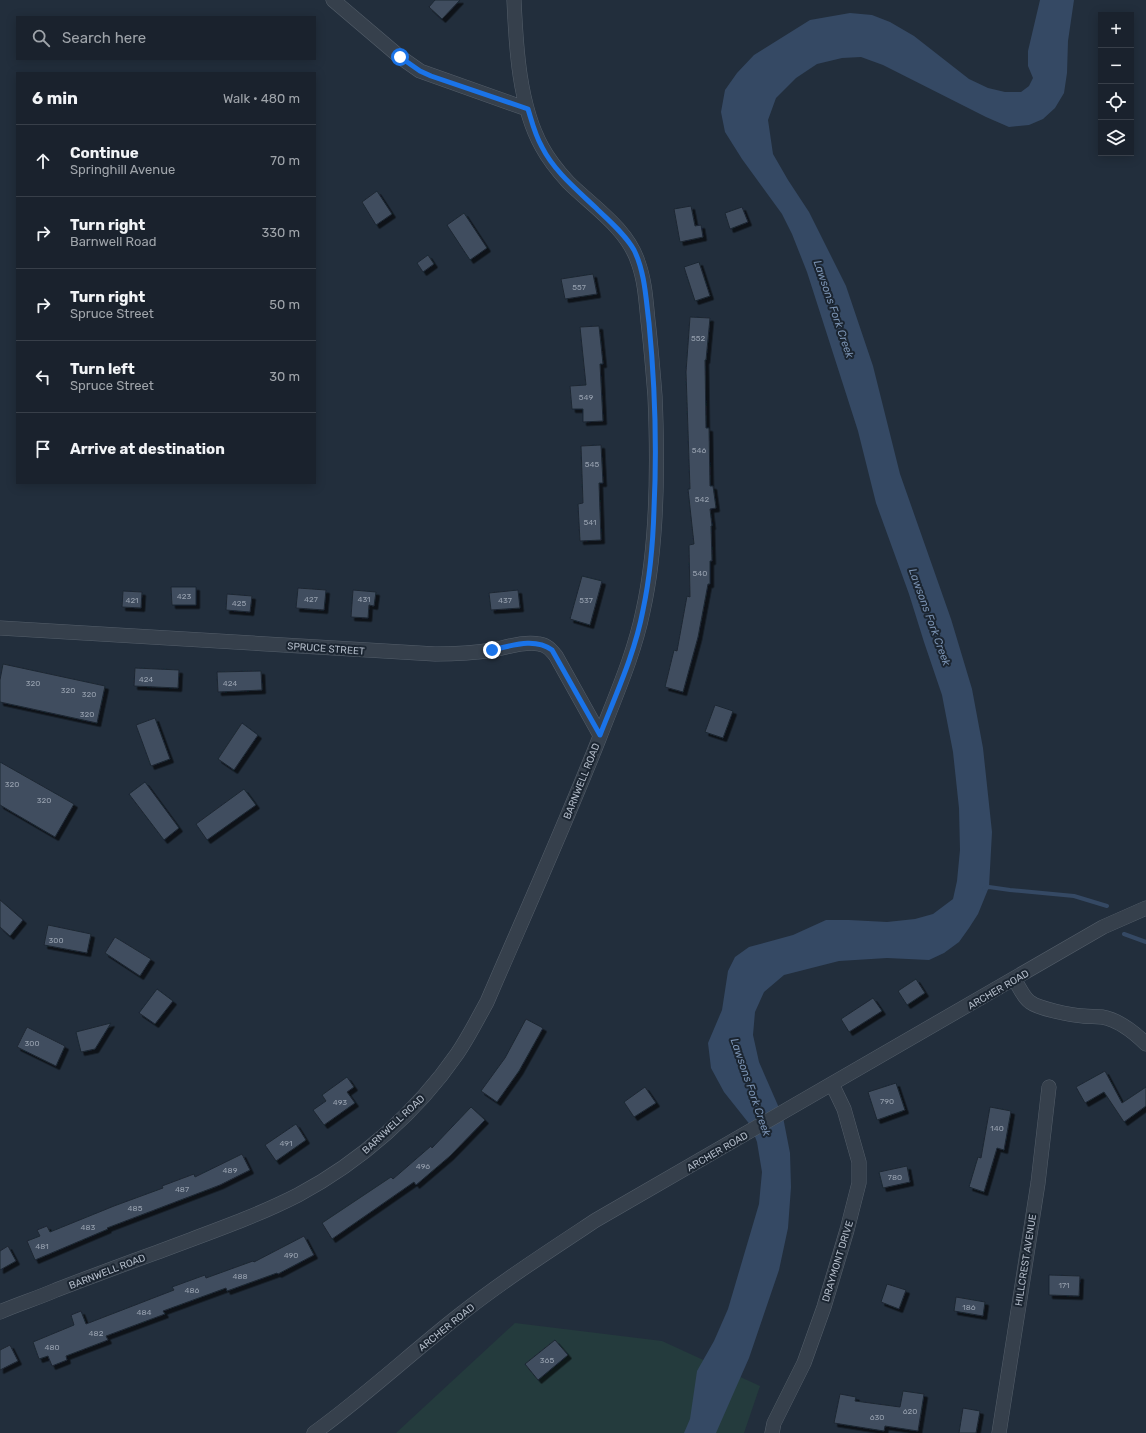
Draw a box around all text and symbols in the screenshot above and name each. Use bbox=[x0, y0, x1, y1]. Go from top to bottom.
map controls bbox=[1098, 12, 1134, 156]
button: + bbox=[1098, 12, 1134, 48]
search box bbox=[16, 16, 316, 60]
icon: search bbox=[30, 27, 52, 49]
text: Search here bbox=[62, 29, 146, 47]
route start bbox=[391, 48, 409, 66]
button: − bbox=[1098, 48, 1134, 84]
button: locate bbox=[1098, 84, 1134, 120]
text: 6 min bbox=[32, 88, 78, 108]
text: Walk · 480 m bbox=[223, 91, 300, 106]
button: layers bbox=[1098, 120, 1134, 156]
text: Continue bbox=[70, 144, 139, 162]
icon: ahead bbox=[32, 150, 54, 172]
text: 70 m bbox=[270, 153, 300, 168]
text: Springhill Avenue bbox=[70, 162, 175, 177]
text: Turn right bbox=[70, 216, 145, 234]
icon: right bbox=[32, 222, 54, 244]
text: 330 m bbox=[261, 225, 300, 240]
text: Barnwell Road bbox=[70, 234, 156, 249]
water label: Lawsons Fork Creek bbox=[811, 258, 856, 360]
house number: 557 bbox=[572, 283, 586, 292]
text: Turn right bbox=[70, 288, 145, 306]
icon: right bbox=[32, 294, 54, 316]
text: 50 m bbox=[269, 297, 300, 312]
text: Spruce Street bbox=[70, 306, 154, 321]
house number: 552 bbox=[691, 334, 705, 343]
text: Turn left bbox=[70, 360, 135, 378]
icon: left bbox=[32, 366, 54, 388]
text: 30 m bbox=[269, 369, 300, 384]
text: Spruce Street bbox=[70, 378, 154, 393]
house number: 549 bbox=[579, 393, 593, 402]
icon: arrive bbox=[32, 438, 54, 460]
text: Arrive at destination bbox=[70, 440, 225, 458]
house number: 546 bbox=[692, 446, 706, 455]
house number: 545 bbox=[585, 460, 599, 469]
house number: 542 bbox=[695, 495, 710, 504]
house number: 541 bbox=[584, 518, 596, 527]
water label: Lawsons Fork Creek bbox=[906, 567, 953, 668]
house number: 540 bbox=[693, 569, 707, 578]
house number: 423 bbox=[177, 592, 191, 601]
house number: 427 bbox=[304, 595, 318, 604]
house number: 431 bbox=[357, 595, 371, 604]
house number: 421 bbox=[125, 596, 139, 605]
house number: 437 bbox=[498, 596, 512, 605]
house number: 537 bbox=[579, 596, 593, 605]
house number: 425 bbox=[232, 599, 246, 608]
street label: SPRUCE STREET bbox=[287, 640, 365, 658]
route end bbox=[483, 641, 501, 659]
house number: 424 bbox=[139, 675, 153, 684]
house number: 320 bbox=[26, 679, 40, 688]
house number: 424 bbox=[223, 679, 237, 688]
house number: 320 bbox=[61, 686, 75, 695]
house number: 320 bbox=[82, 690, 96, 699]
house number: 320 bbox=[80, 710, 94, 719]
street label: BARNWELL ROAD bbox=[561, 741, 603, 821]
house number: 320 bbox=[5, 780, 19, 789]
house number: 320 bbox=[37, 796, 51, 805]
house number: 300 bbox=[49, 936, 63, 945]
street label: ARCHER ROAD bbox=[966, 967, 1031, 1012]
water label: Lawsons Fork Creek bbox=[728, 1036, 773, 1138]
house number: 300 bbox=[25, 1039, 39, 1048]
street label: BARNWELL ROAD bbox=[360, 1093, 428, 1157]
house number: 790 bbox=[880, 1097, 894, 1106]
house number: 493 bbox=[333, 1098, 347, 1107]
house number: 140 bbox=[990, 1124, 1004, 1133]
street label: ARCHER ROAD bbox=[685, 1129, 750, 1174]
house number: 491 bbox=[279, 1139, 293, 1148]
house number: 496 bbox=[416, 1162, 430, 1171]
house number: 489 bbox=[223, 1166, 238, 1175]
house number: 780 bbox=[888, 1173, 902, 1182]
house number: 487 bbox=[175, 1185, 189, 1194]
house number: 485 bbox=[128, 1204, 143, 1213]
street label: HILLCREST AVENUE bbox=[1013, 1213, 1039, 1307]
street label: DRAYMONT DRIVE bbox=[820, 1219, 856, 1303]
house number: 483 bbox=[81, 1223, 96, 1232]
house number: 481 bbox=[35, 1242, 49, 1251]
house number: 490 bbox=[284, 1251, 298, 1260]
street label: BARNWELL ROAD bbox=[67, 1252, 147, 1292]
house number: 488 bbox=[232, 1272, 248, 1281]
house number: 171 bbox=[1059, 1281, 1069, 1290]
house number: 486 bbox=[185, 1286, 200, 1295]
street label: ARCHER ROAD bbox=[416, 1301, 477, 1354]
house number: 186 bbox=[962, 1303, 976, 1312]
house number: 484 bbox=[136, 1308, 152, 1317]
house number: 482 bbox=[89, 1329, 104, 1338]
house number: 480 bbox=[44, 1343, 60, 1352]
house number: 365 bbox=[540, 1356, 554, 1365]
house number: 620 bbox=[903, 1407, 917, 1416]
house number: 630 bbox=[870, 1413, 884, 1422]

